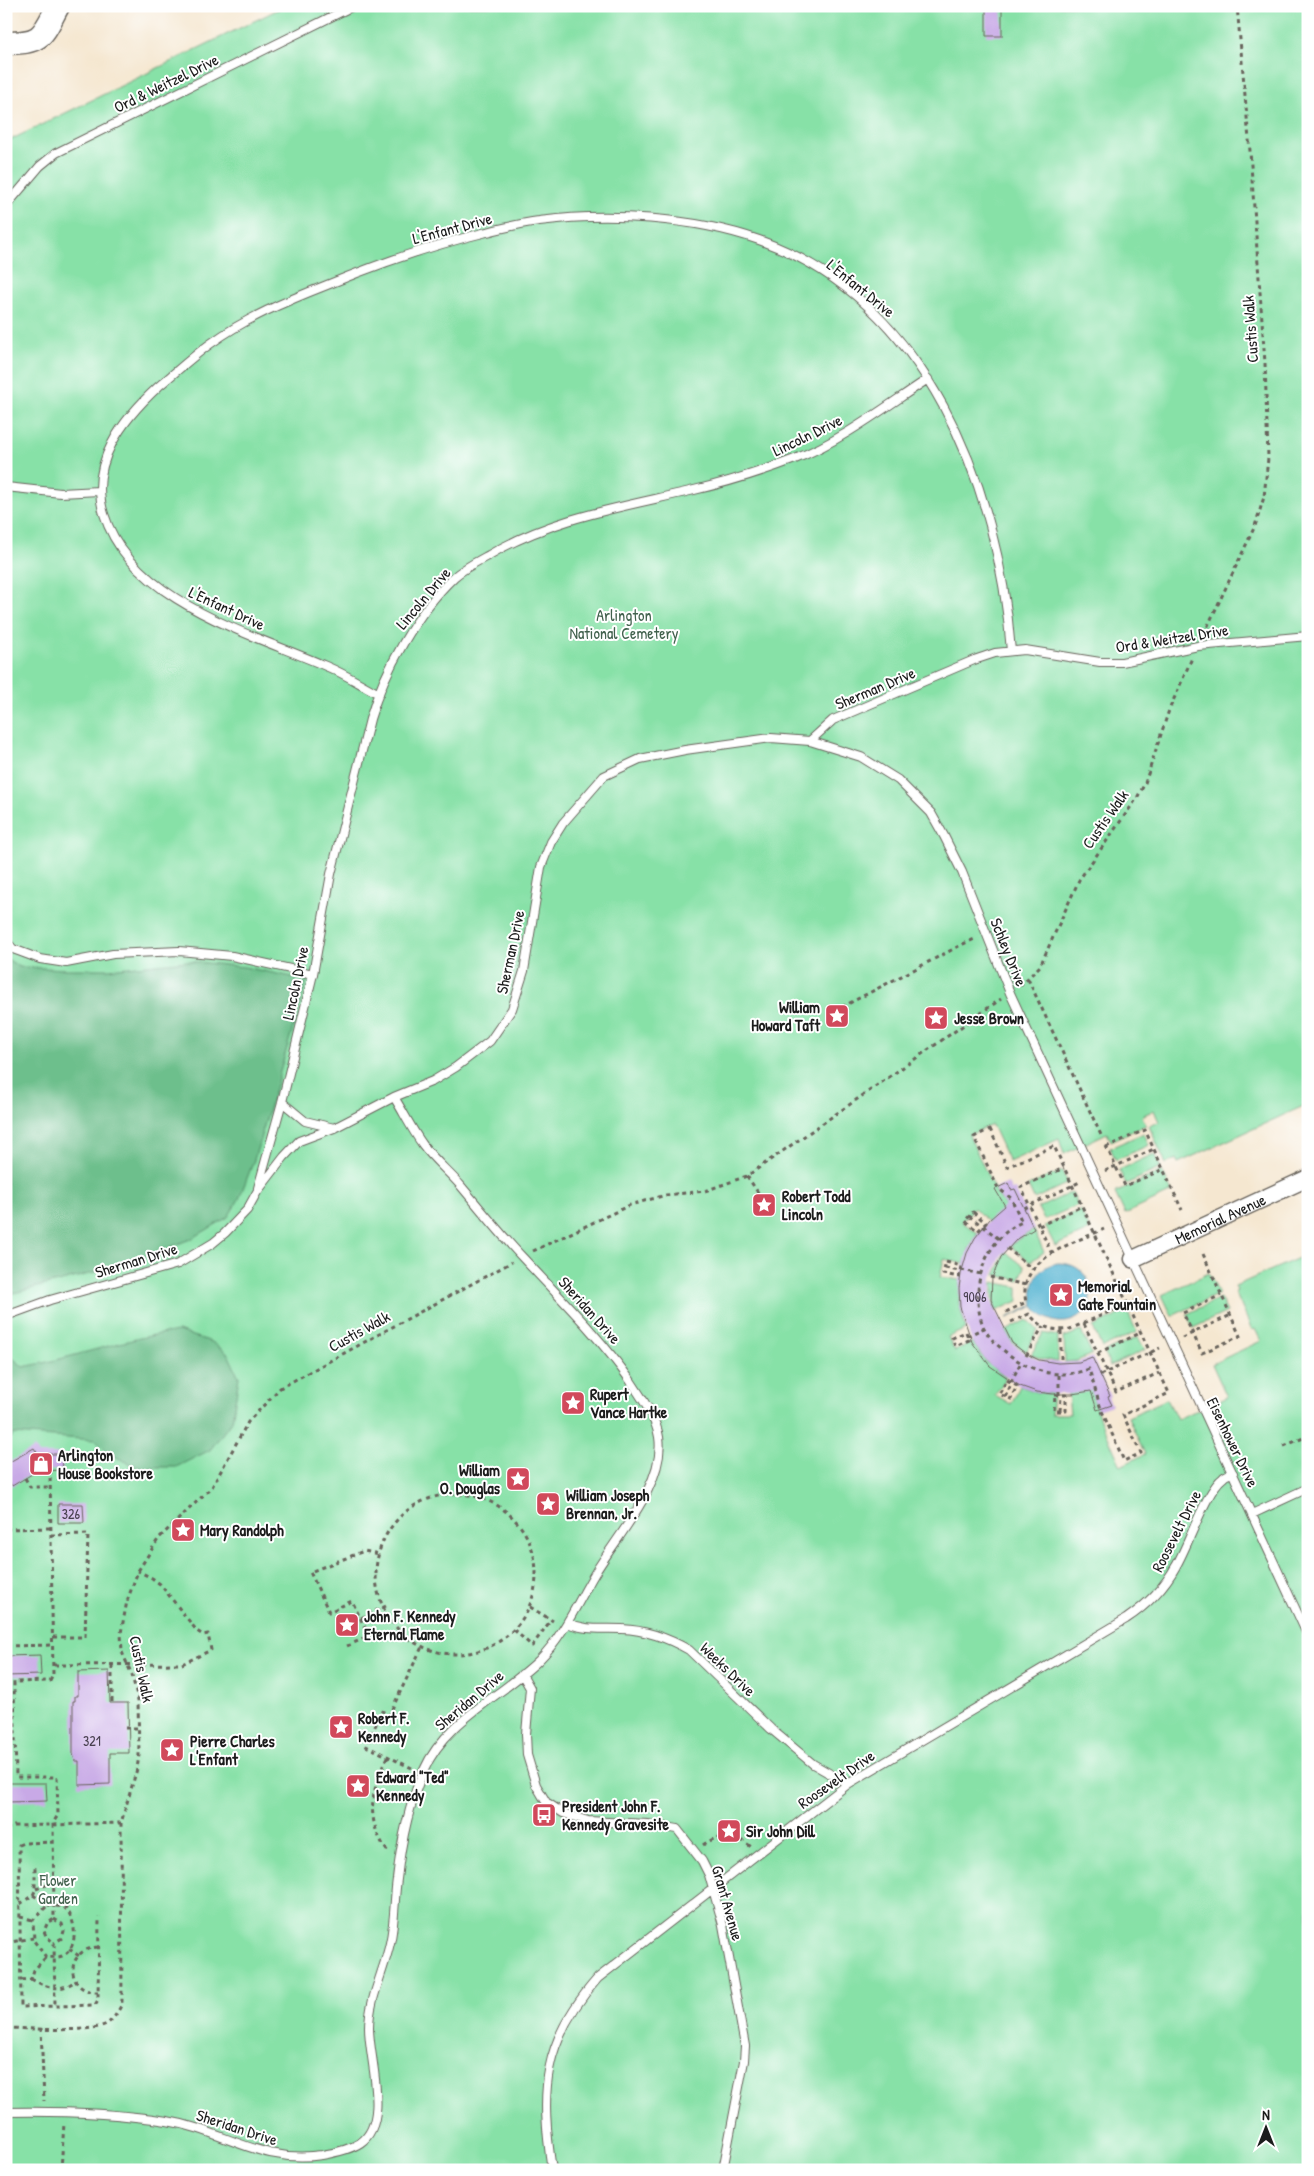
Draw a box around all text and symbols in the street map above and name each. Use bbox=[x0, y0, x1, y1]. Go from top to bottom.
street label: Ord & Weitzel Drive bbox=[110, 48, 222, 118]
street label: L'Enfant Drive bbox=[410, 207, 495, 249]
street label: L'Enfant Drive bbox=[822, 254, 900, 323]
street label: Custis Walk bbox=[1237, 294, 1263, 363]
street label: Lincoln Drive bbox=[769, 408, 846, 461]
street label: Lincoln Drive bbox=[391, 562, 456, 634]
street label: L'Enfant Drive bbox=[185, 581, 269, 635]
park label: Arlington National Cemetery bbox=[570, 604, 679, 644]
street label: Ord & Weitzel Drive bbox=[1114, 618, 1230, 658]
street label: Sherman Drive bbox=[832, 661, 919, 715]
street label: Custis Walk bbox=[1077, 785, 1134, 853]
street label: Sherman Drive bbox=[490, 908, 530, 996]
street label: Schley Drive bbox=[985, 915, 1033, 990]
street label: Lincoln Drive bbox=[276, 944, 314, 1022]
place label: William Howard Taft bbox=[751, 996, 820, 1036]
place icon: William Howard Taft bbox=[824, 1003, 850, 1029]
place icon: Jesse Brown bbox=[923, 1005, 949, 1031]
place label: Jesse Brown bbox=[954, 1007, 1024, 1029]
place label: Robert Todd Lincoln bbox=[782, 1185, 851, 1225]
street label: Memorial Avenue bbox=[1171, 1188, 1270, 1249]
place icon: Robert Todd Lincoln bbox=[751, 1192, 777, 1218]
street label: Sherman Drive bbox=[92, 1237, 180, 1283]
street label: Sheridan Drive bbox=[554, 1272, 627, 1349]
place label: Memorial Gate Fountain bbox=[1078, 1275, 1156, 1315]
place icon: Memorial Gate Fountain bbox=[1048, 1282, 1074, 1308]
house number: 9006 bbox=[963, 1287, 987, 1306]
street label: Custis Walk bbox=[324, 1305, 394, 1357]
place label: Rupert Vance Hartke bbox=[590, 1383, 668, 1423]
place icon: Rupert Vance Hartke bbox=[560, 1390, 586, 1416]
street label: Eisenhower Drive bbox=[1202, 1393, 1264, 1491]
place label: Arlington House Bookstore bbox=[58, 1444, 153, 1484]
shop icon: Arlington House Bookstore bbox=[28, 1451, 54, 1477]
place label: William O. Douglas bbox=[440, 1459, 501, 1500]
place icon: William O. Douglas bbox=[505, 1466, 531, 1492]
place label: William Joseph Brennan, Jr. bbox=[566, 1484, 649, 1524]
street label: Roosevelt Drive bbox=[1146, 1486, 1206, 1576]
place icon: William Joseph Brennan, Jr. bbox=[535, 1491, 561, 1517]
house number: 326 bbox=[62, 1504, 81, 1523]
place icon: Mary Randolph bbox=[170, 1517, 196, 1543]
place label: Mary Randolph bbox=[200, 1519, 284, 1542]
place label: John F. Kennedy Eternal Flame bbox=[364, 1605, 456, 1645]
place icon: John F. Kennedy Eternal Flame bbox=[334, 1612, 360, 1638]
street label: Custis Walk bbox=[124, 1634, 160, 1705]
street label: Weeks Drive bbox=[695, 1637, 761, 1701]
street label: Sheridan Drive bbox=[430, 1664, 509, 1735]
place label: Robert F. Kennedy bbox=[358, 1707, 409, 1748]
place icon: Robert F. Kennedy bbox=[328, 1714, 354, 1740]
place label: Pierre Charles L'Enfant bbox=[190, 1730, 276, 1770]
house number: 321 bbox=[83, 1731, 101, 1750]
place icon: Pierre Charles L'Enfant bbox=[159, 1737, 185, 1763]
street label: Roosevelt Drive bbox=[793, 1744, 879, 1814]
place label: Edward "Ted" Kennedy bbox=[376, 1766, 449, 1807]
place icon: Edward "Ted" Kennedy bbox=[345, 1773, 371, 1799]
place label: President John F. Kennedy Gravesite bbox=[562, 1795, 669, 1836]
bus stop icon: President John F. Kennedy Gravesite bbox=[531, 1802, 557, 1828]
place icon: Sir John Dill bbox=[716, 1818, 742, 1844]
place label: Sir John Dill bbox=[746, 1820, 816, 1842]
street label: Grant Avenue bbox=[707, 1863, 749, 1944]
park label: Flower Garden bbox=[38, 1869, 78, 1909]
street label: Sheridan Drive bbox=[194, 2104, 281, 2151]
north arrow bbox=[1242, 2104, 1292, 2154]
text: N bbox=[1262, 2105, 1270, 2124]

